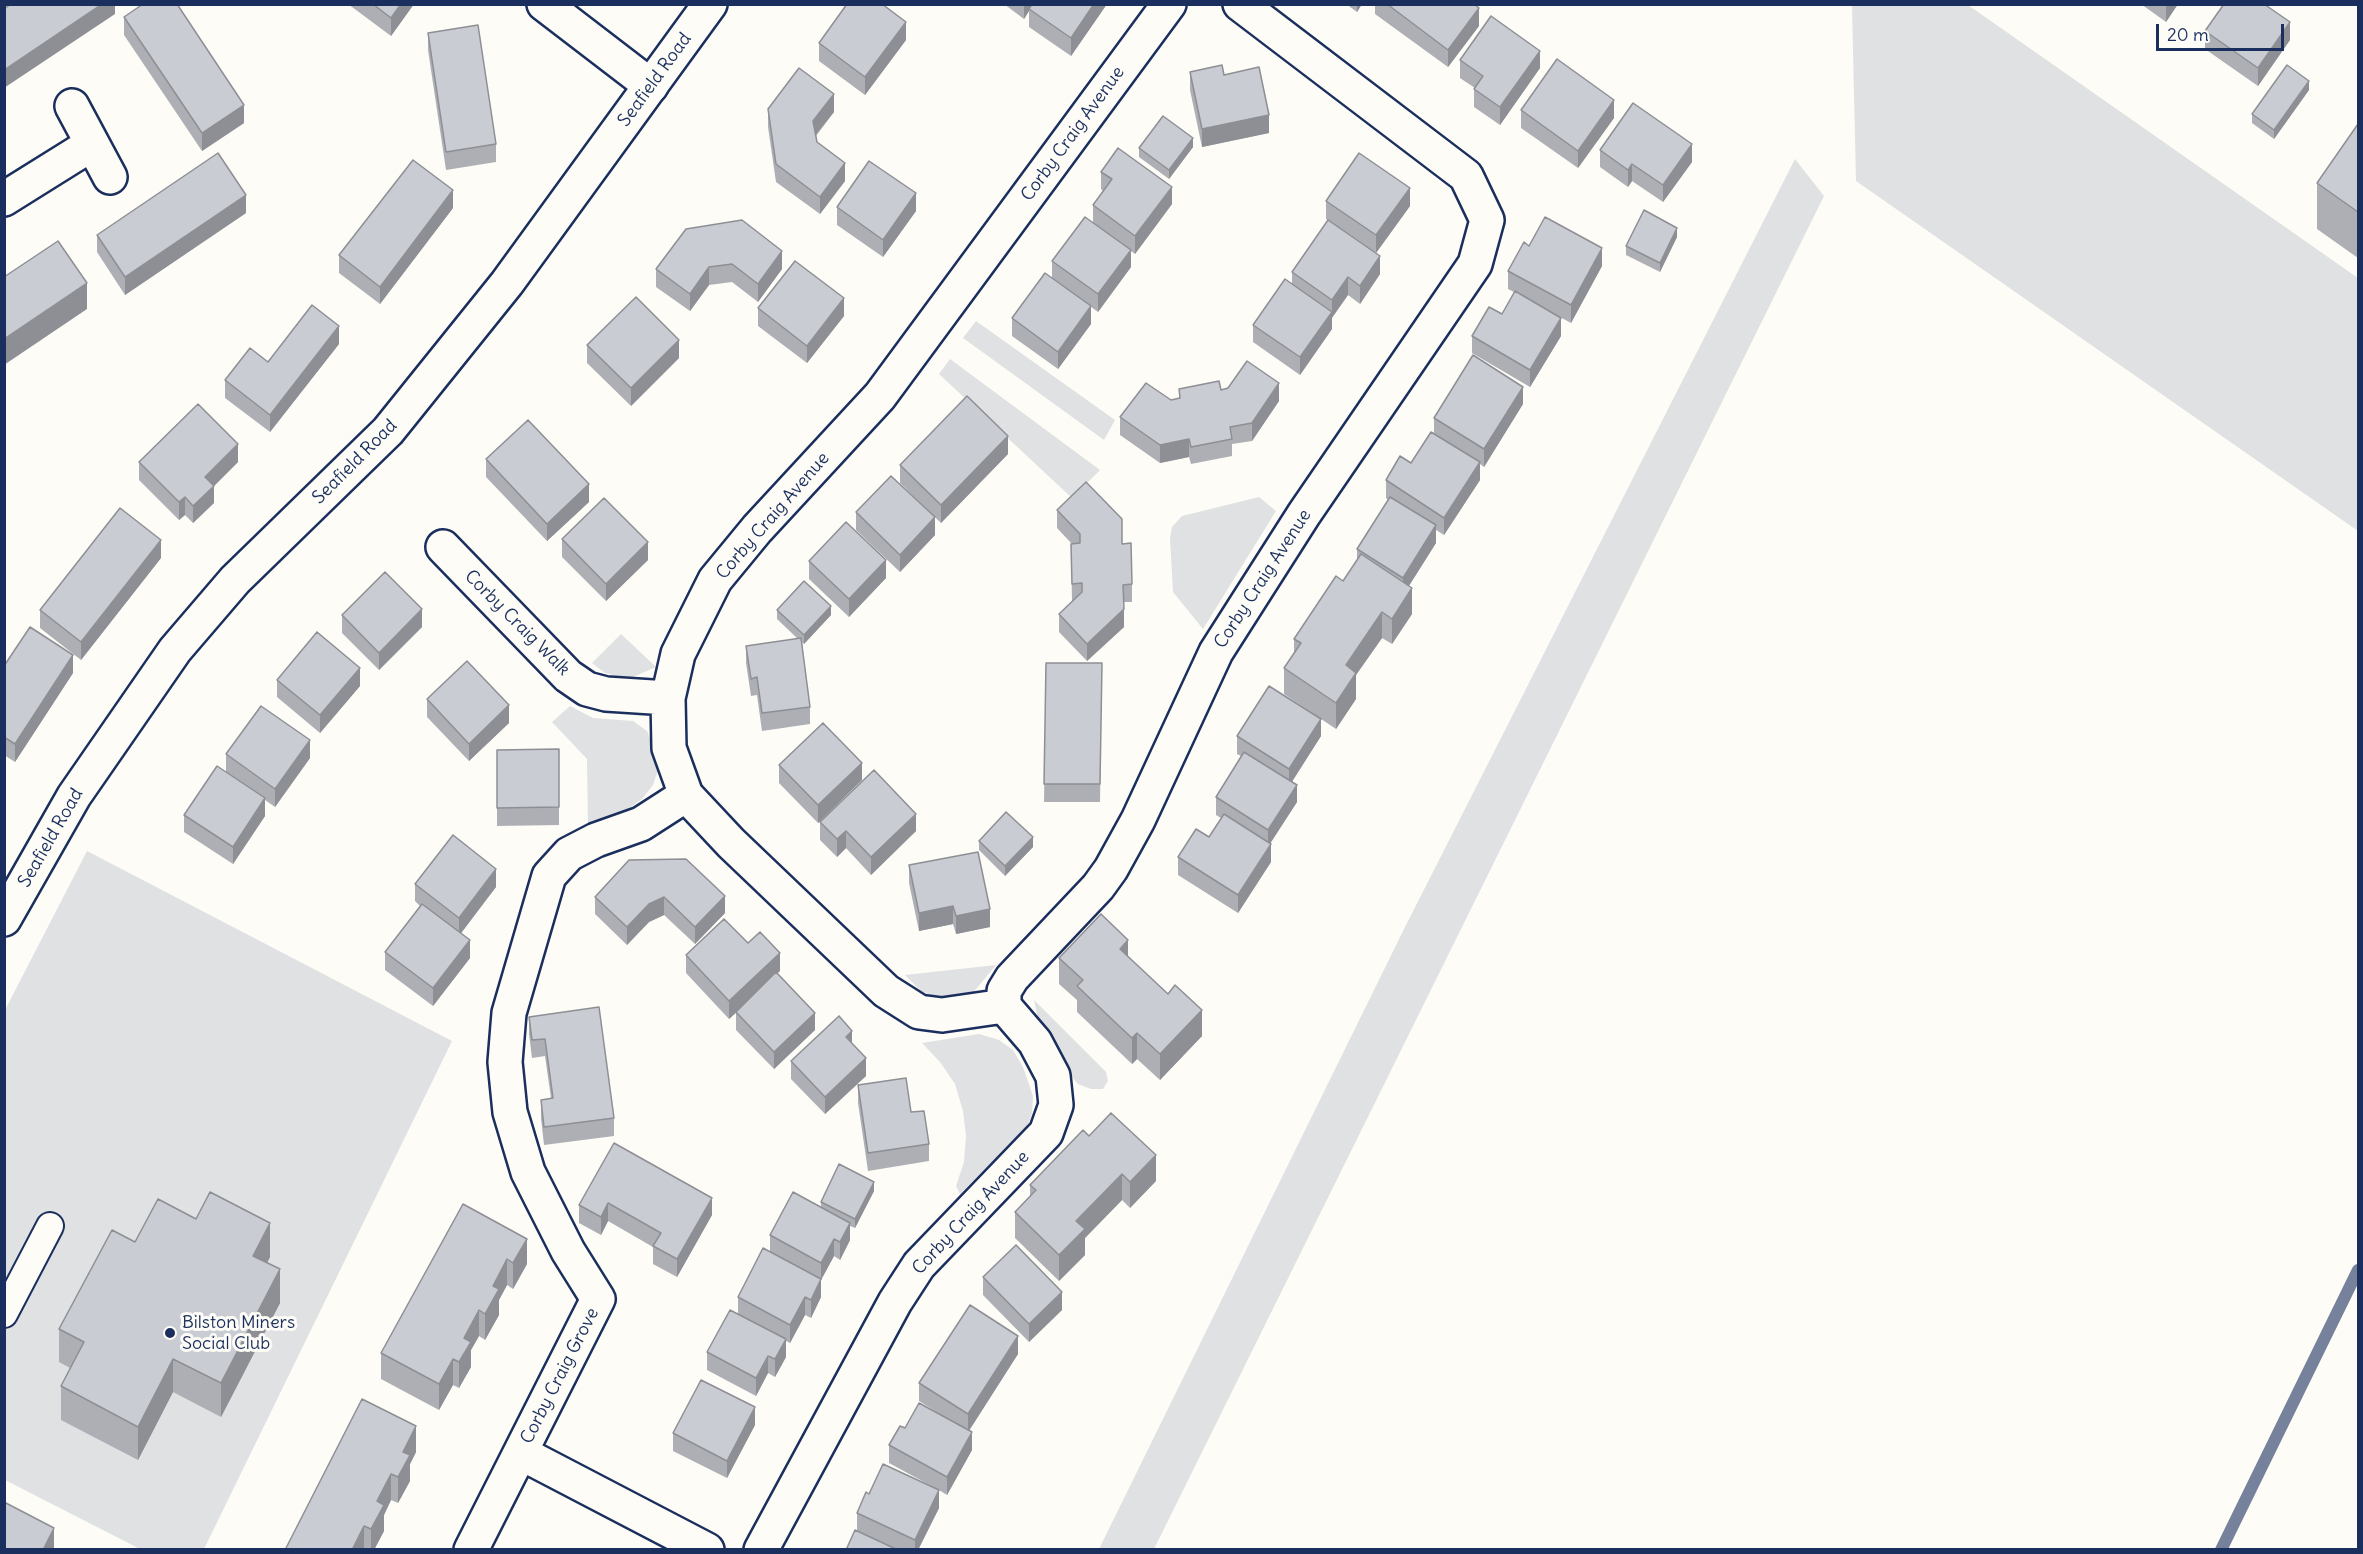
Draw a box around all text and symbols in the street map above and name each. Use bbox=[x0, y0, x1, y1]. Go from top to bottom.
scale bar bbox=[2159, 12, 2286, 50]
text: 20 m bbox=[2167, 23, 2209, 46]
street label: Seafield Road bbox=[614, 29, 696, 131]
street label: Corby Craig Avenue bbox=[1017, 62, 1129, 206]
street label: Seafield Road bbox=[308, 415, 402, 509]
street label: Corby Craig Avenue bbox=[712, 448, 834, 584]
street label: Corby Craig Avenue bbox=[1210, 505, 1316, 653]
street label: Corby Craig Walk bbox=[460, 566, 574, 680]
street label: Seafield Road bbox=[14, 785, 88, 891]
street label: Corby Craig Avenue bbox=[908, 1147, 1034, 1279]
street label: Corby Craig Grove bbox=[516, 1304, 604, 1448]
place label: Bilston Miners Social Club bbox=[182, 1312, 295, 1354]
marker: Bilston Miners Social Club bbox=[163, 1326, 177, 1340]

